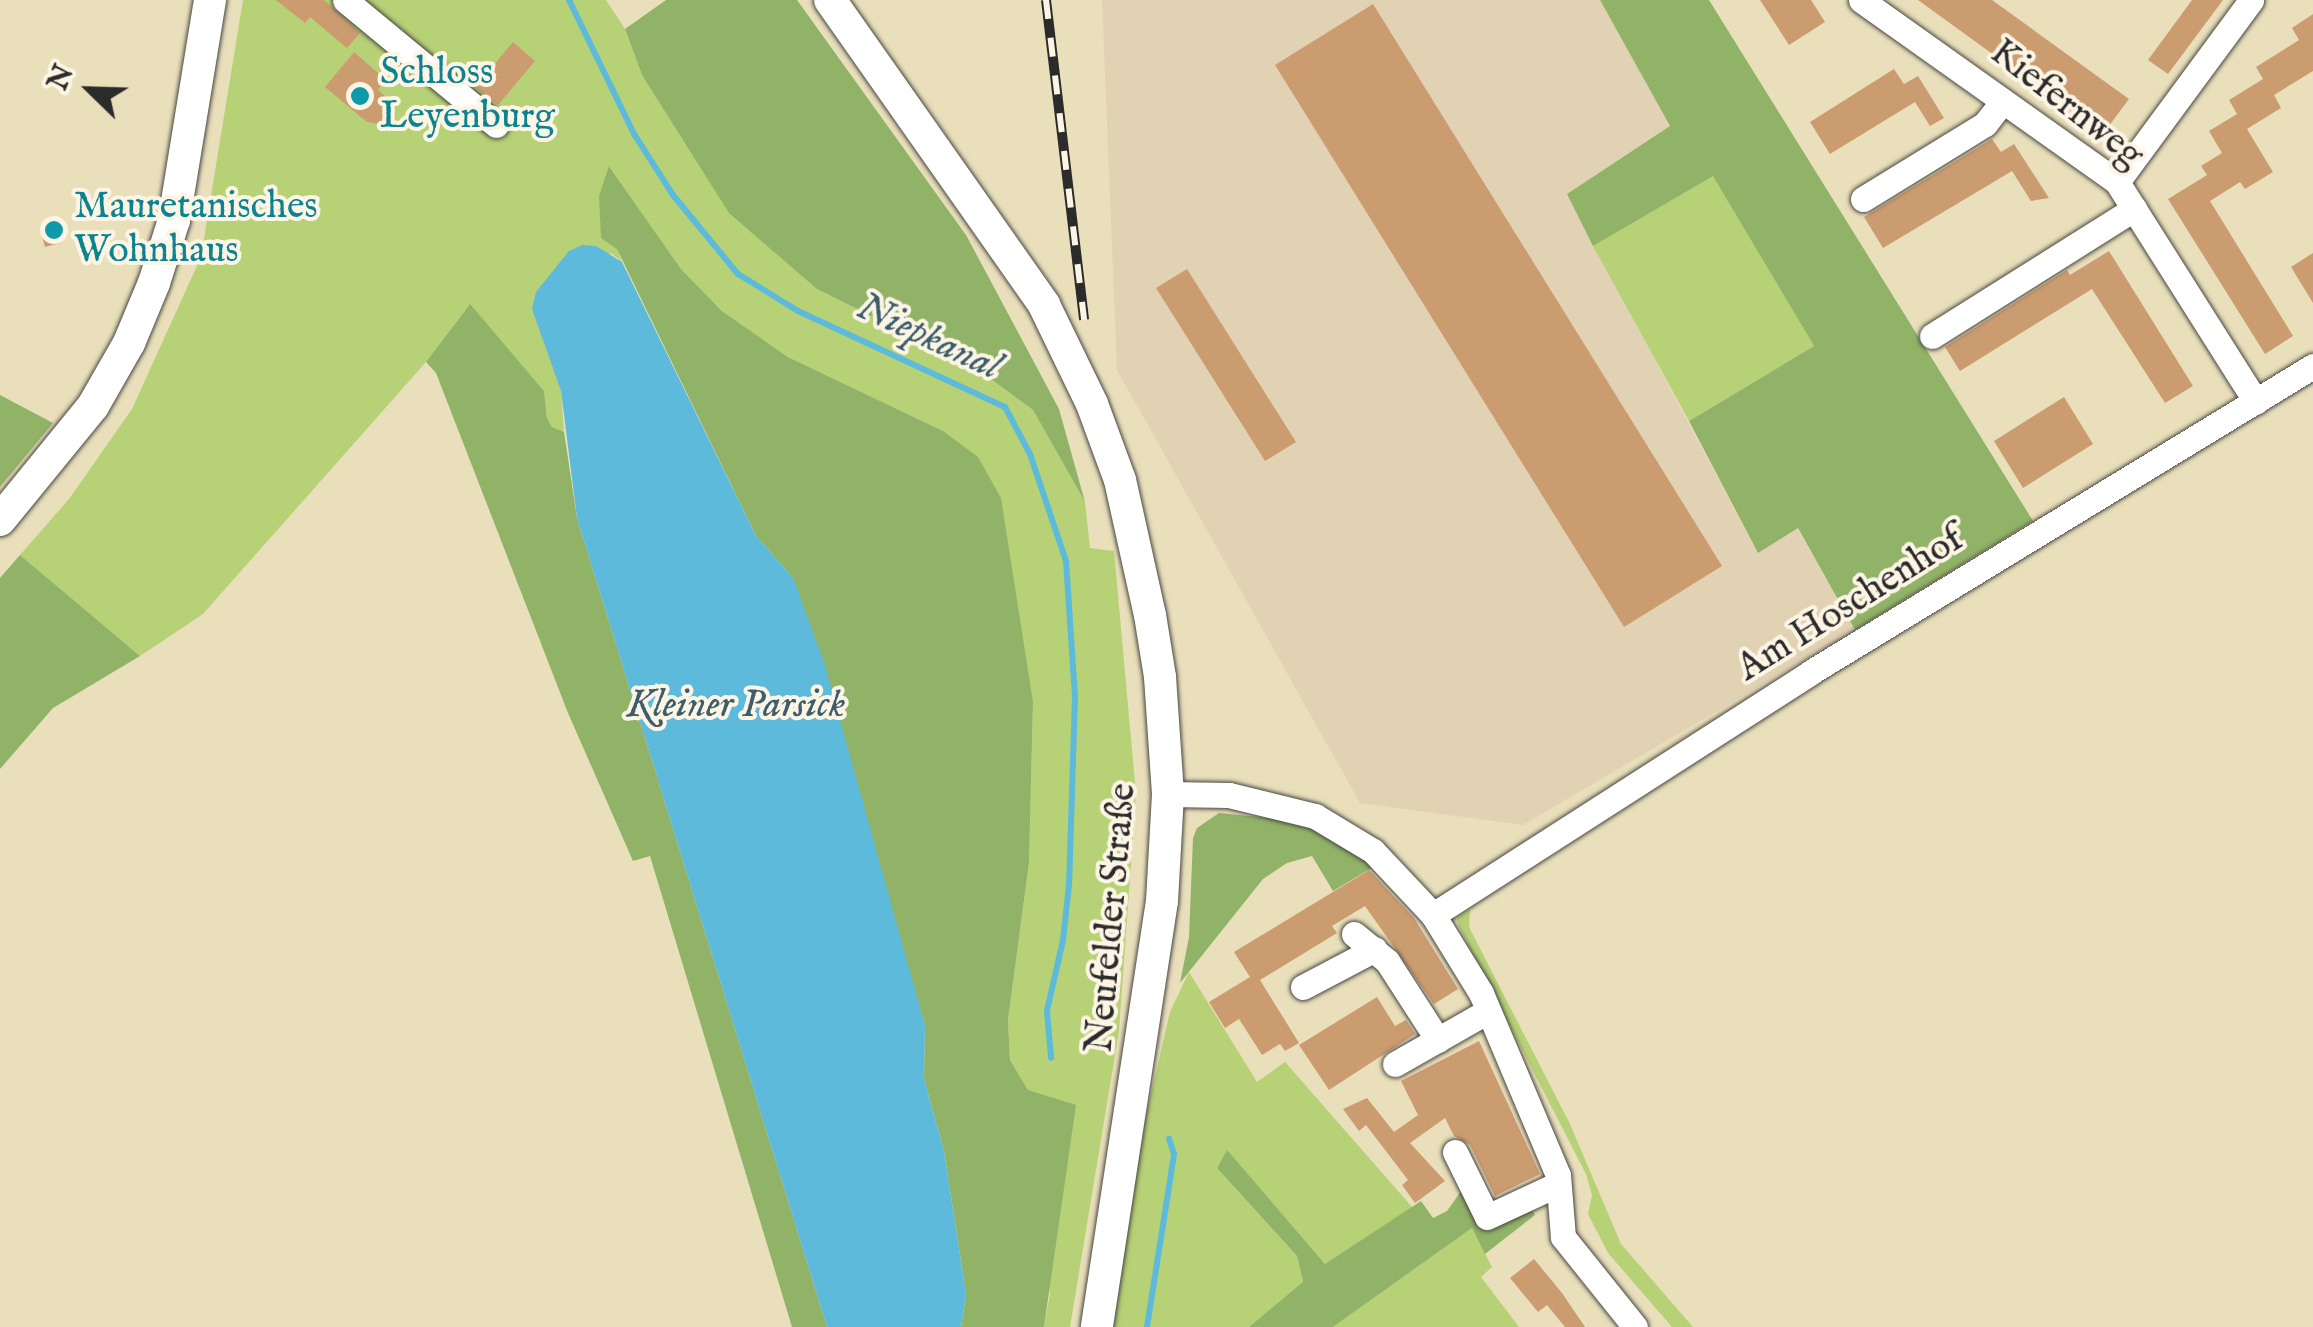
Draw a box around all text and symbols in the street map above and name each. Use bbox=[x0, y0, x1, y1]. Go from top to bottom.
street label: Kiefernweg bbox=[1980, 31, 2152, 179]
north arrow bbox=[40, 40, 140, 140]
place label: Schloss Leyenburg bbox=[380, 51, 555, 140]
text: N bbox=[41, 60, 83, 96]
marker: Schloss Leyenburg bbox=[349, 85, 371, 107]
place label: Mauretanisches Wohnhaus bbox=[74, 185, 318, 274]
marker: Mauretanisches Wohnhaus bbox=[43, 219, 65, 241]
water label: Niepkanal bbox=[849, 284, 1007, 392]
street label: Am Hoschenhof bbox=[1730, 517, 1972, 693]
water label: Kleiner Parsick bbox=[627, 682, 845, 730]
street label: Neufelder Straße bbox=[1079, 781, 1147, 1055]

